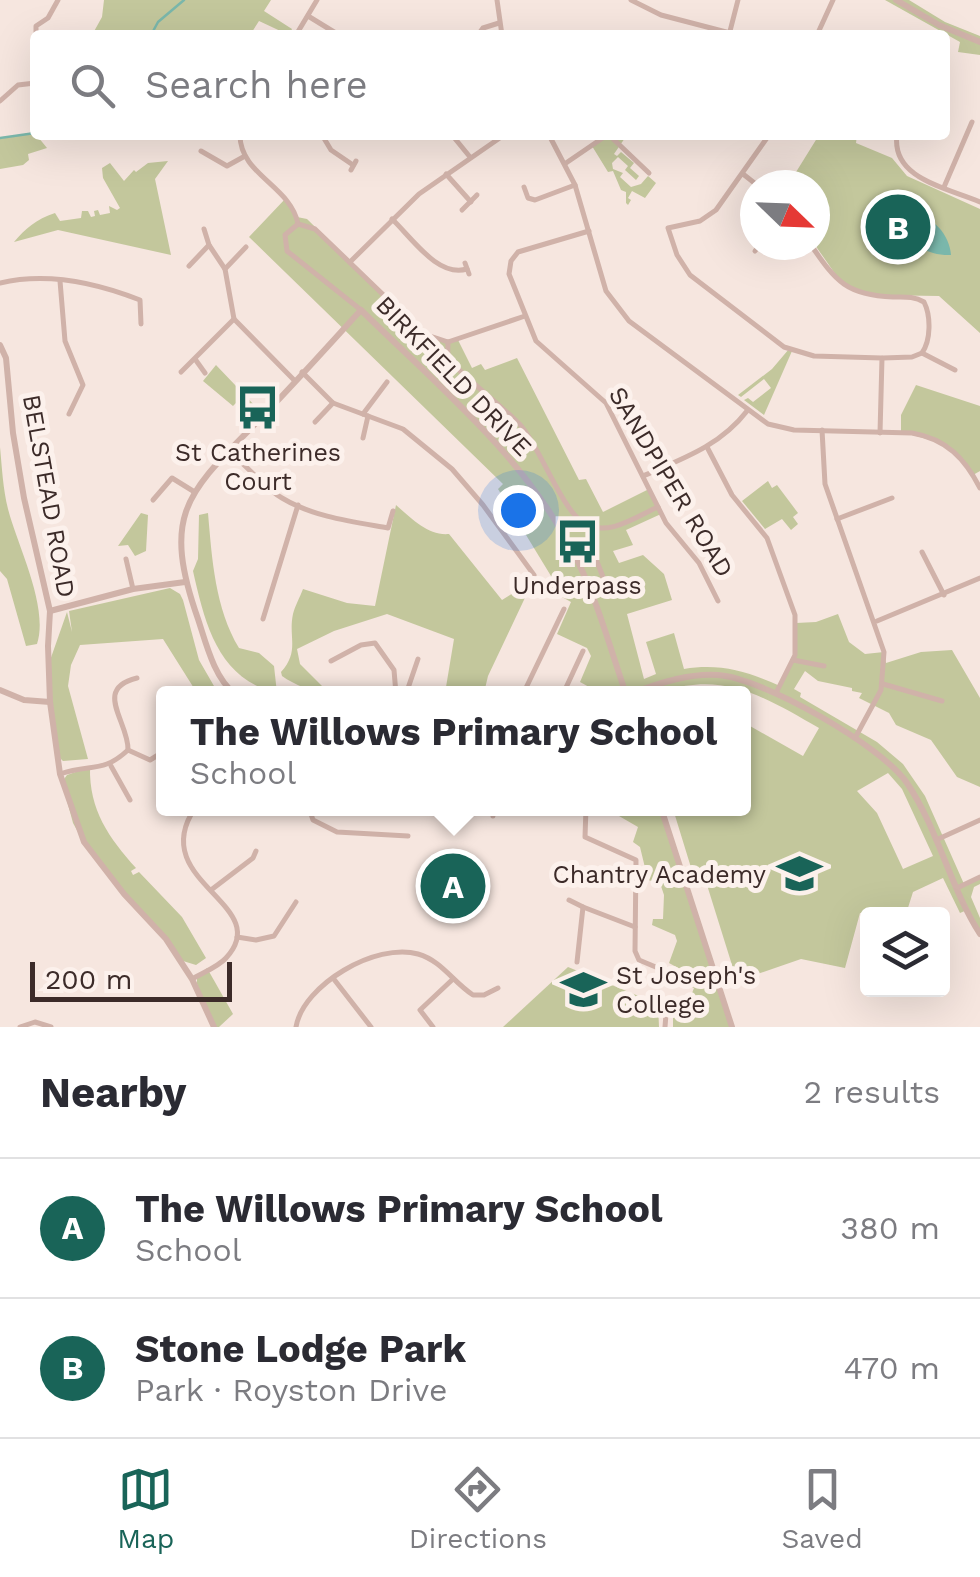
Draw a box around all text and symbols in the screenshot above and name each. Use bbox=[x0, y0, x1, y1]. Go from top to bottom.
search box bbox=[30, 30, 950, 140]
icon: search bbox=[65, 58, 120, 113]
text: Search here bbox=[145, 63, 368, 107]
north arrow bbox=[740, 170, 830, 260]
pin: B bbox=[866, 190, 930, 264]
street label: BIRKFIELD DRIVE bbox=[370, 290, 538, 462]
street label: SANDPIPER ROAD bbox=[603, 382, 739, 582]
bus stop icon: St Catherines Court bbox=[234, 384, 282, 432]
street label: BELSTEAD ROAD bbox=[17, 392, 81, 600]
place label: St Catherines Court bbox=[175, 438, 341, 496]
your location bbox=[493, 485, 544, 536]
bus stop icon: Underpass bbox=[553, 517, 601, 565]
place label: Underpass bbox=[512, 571, 642, 600]
popup bbox=[156, 686, 751, 816]
text: The Willows Primary School bbox=[190, 710, 717, 754]
text: School bbox=[190, 754, 296, 792]
pin: A bbox=[420, 848, 486, 924]
school or university icon: Chantry Academy bbox=[775, 850, 823, 898]
place label: Chantry Academy bbox=[553, 860, 766, 889]
map controls bbox=[860, 907, 950, 997]
button: layers bbox=[860, 907, 950, 997]
scale bar bbox=[30, 957, 232, 1001]
place label: St Joseph's College bbox=[616, 961, 756, 1019]
text: 200 m bbox=[45, 963, 132, 996]
school or university icon: St Joseph's College bbox=[559, 965, 607, 1013]
text: Nearby bbox=[40, 1068, 187, 1117]
text: 2 results bbox=[803, 1073, 940, 1111]
text: The Willows Primary School bbox=[135, 1187, 662, 1231]
text: A bbox=[62, 1209, 83, 1247]
text: 380 m bbox=[840, 1209, 940, 1247]
text: School bbox=[135, 1231, 241, 1269]
text: Stone Lodge Park bbox=[135, 1327, 466, 1371]
text: B bbox=[62, 1349, 83, 1387]
text: 470 m bbox=[843, 1349, 940, 1387]
text: Park · Royston Drive bbox=[135, 1371, 448, 1409]
tab: Map bbox=[117, 1462, 174, 1555]
tab: Directions bbox=[409, 1462, 547, 1555]
tab: Saved bbox=[781, 1462, 863, 1555]

